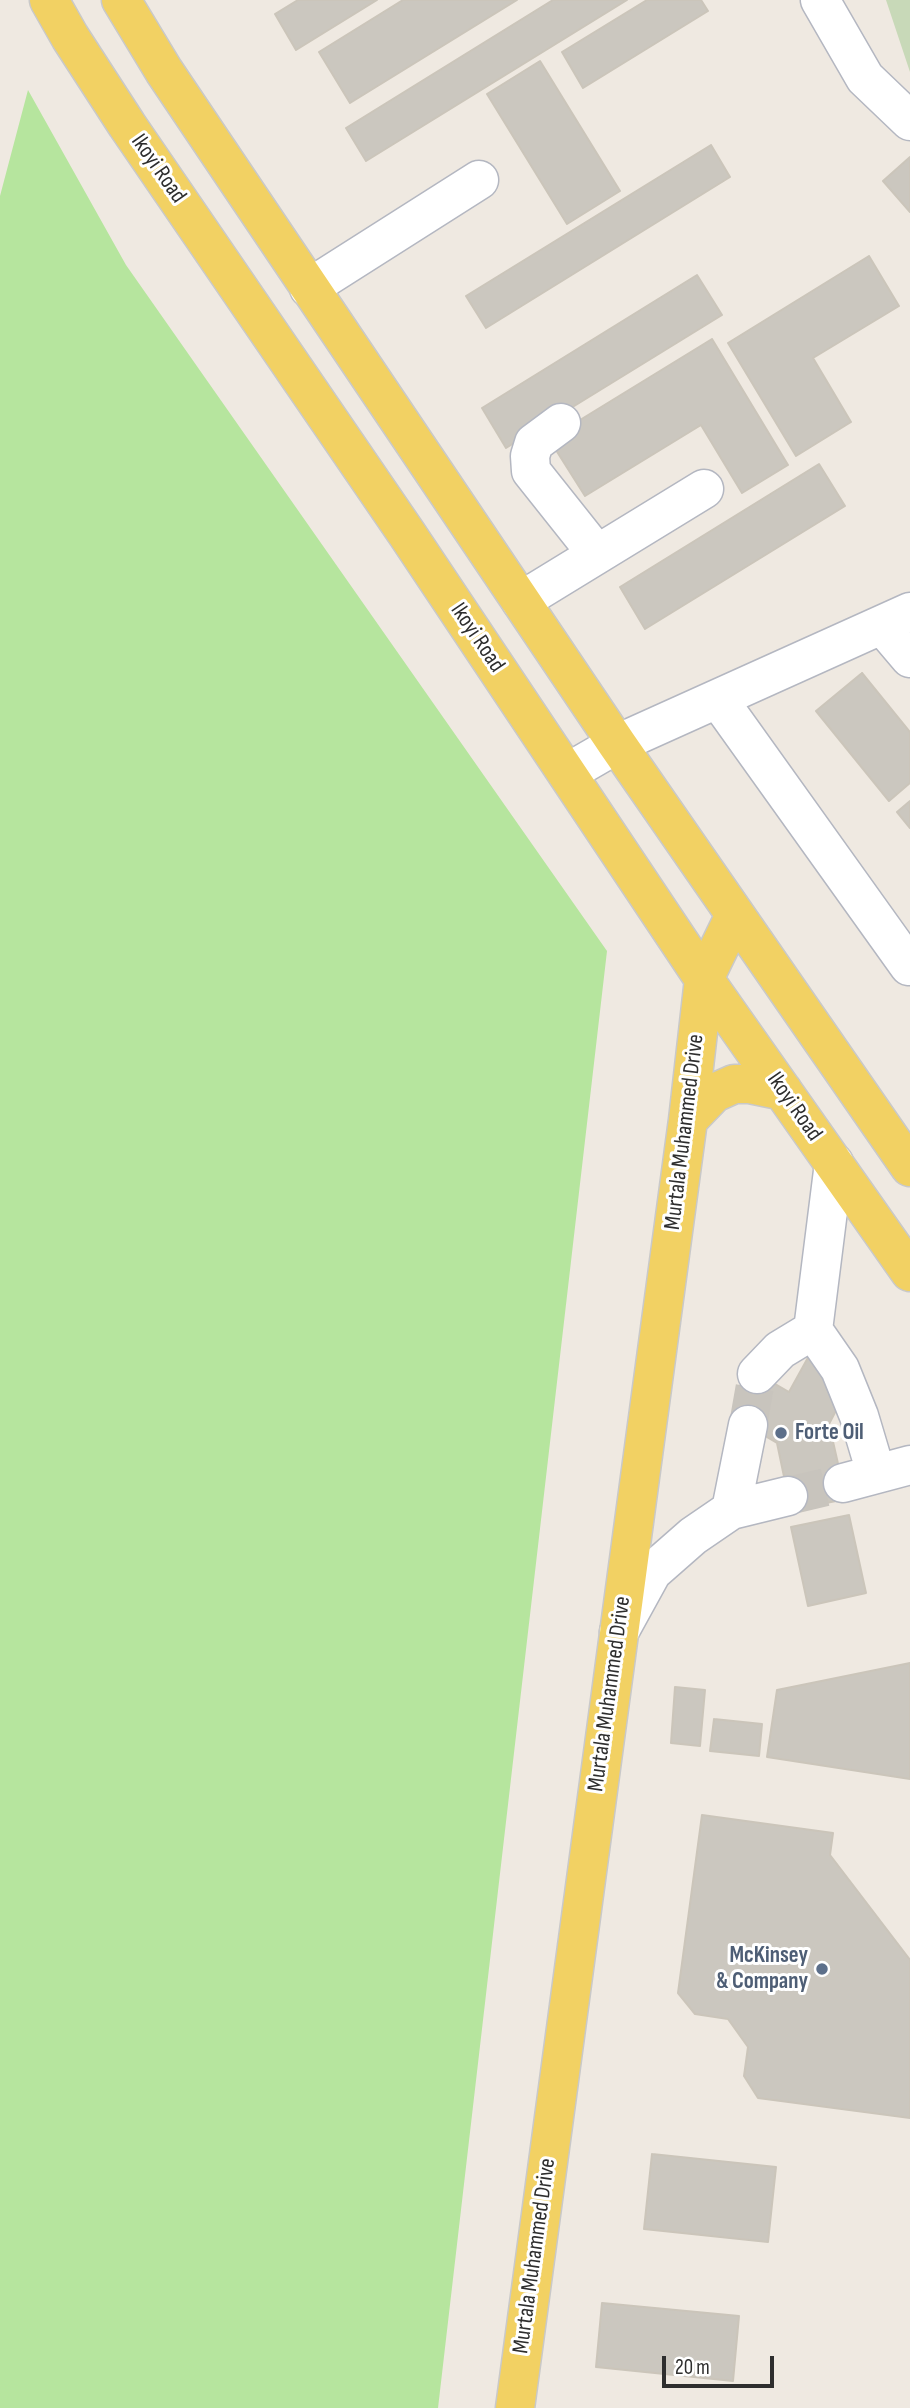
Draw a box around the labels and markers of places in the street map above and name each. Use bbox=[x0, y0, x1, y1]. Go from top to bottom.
place label: Forte Oil bbox=[795, 1419, 864, 1447]
marker: Forte Oil bbox=[773, 1425, 789, 1441]
place label: McKinsey & Company bbox=[716, 1942, 808, 1996]
marker: McKinsey & Company bbox=[814, 1961, 830, 1977]

